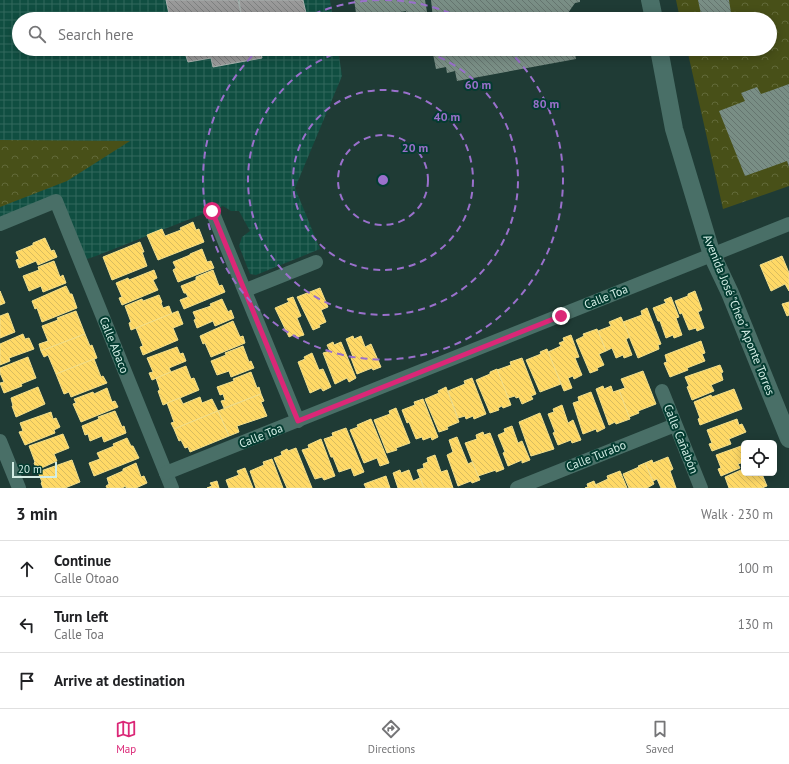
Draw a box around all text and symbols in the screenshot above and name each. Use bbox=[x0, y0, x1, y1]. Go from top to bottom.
search box bbox=[12, 12, 777, 56]
icon: search bbox=[26, 23, 48, 45]
text: Search here bbox=[58, 25, 134, 44]
text: 60 m bbox=[465, 77, 491, 92]
text: 80 m bbox=[533, 96, 559, 111]
text: 40 m bbox=[434, 109, 460, 124]
text: 20 m bbox=[402, 140, 428, 155]
centre of rings bbox=[376, 173, 390, 187]
route start bbox=[203, 202, 221, 220]
street label: Avenida José "Cheo" Aponte Torres bbox=[700, 232, 779, 397]
street label: Calle Toa bbox=[582, 281, 630, 312]
route end bbox=[552, 307, 570, 325]
street label: Calle Abaco bbox=[96, 314, 133, 375]
street label: Calle Cañabón bbox=[661, 402, 702, 476]
street label: Calle Toa bbox=[237, 420, 285, 451]
street label: Calle Turabo bbox=[564, 437, 628, 474]
map controls bbox=[741, 440, 777, 476]
button: locate bbox=[741, 440, 777, 476]
scale bar bbox=[12, 460, 57, 479]
text: 20 m bbox=[18, 462, 42, 476]
text: 3 min bbox=[16, 503, 57, 525]
text: Walk · 230 m bbox=[701, 506, 773, 523]
text: Continue bbox=[54, 551, 111, 570]
icon: ahead bbox=[16, 558, 38, 580]
text: 100 m bbox=[738, 560, 773, 577]
text: Calle Otoao bbox=[54, 570, 119, 587]
text: Turn left bbox=[54, 607, 108, 626]
icon: left bbox=[16, 614, 38, 636]
text: 130 m bbox=[738, 616, 773, 633]
text: Calle Toa bbox=[54, 626, 104, 643]
icon: arrive bbox=[16, 670, 38, 692]
text: Arrive at destination bbox=[54, 671, 185, 690]
tab: Map bbox=[115, 718, 137, 756]
tab: Directions bbox=[368, 718, 415, 756]
tab: Saved bbox=[646, 718, 674, 756]

